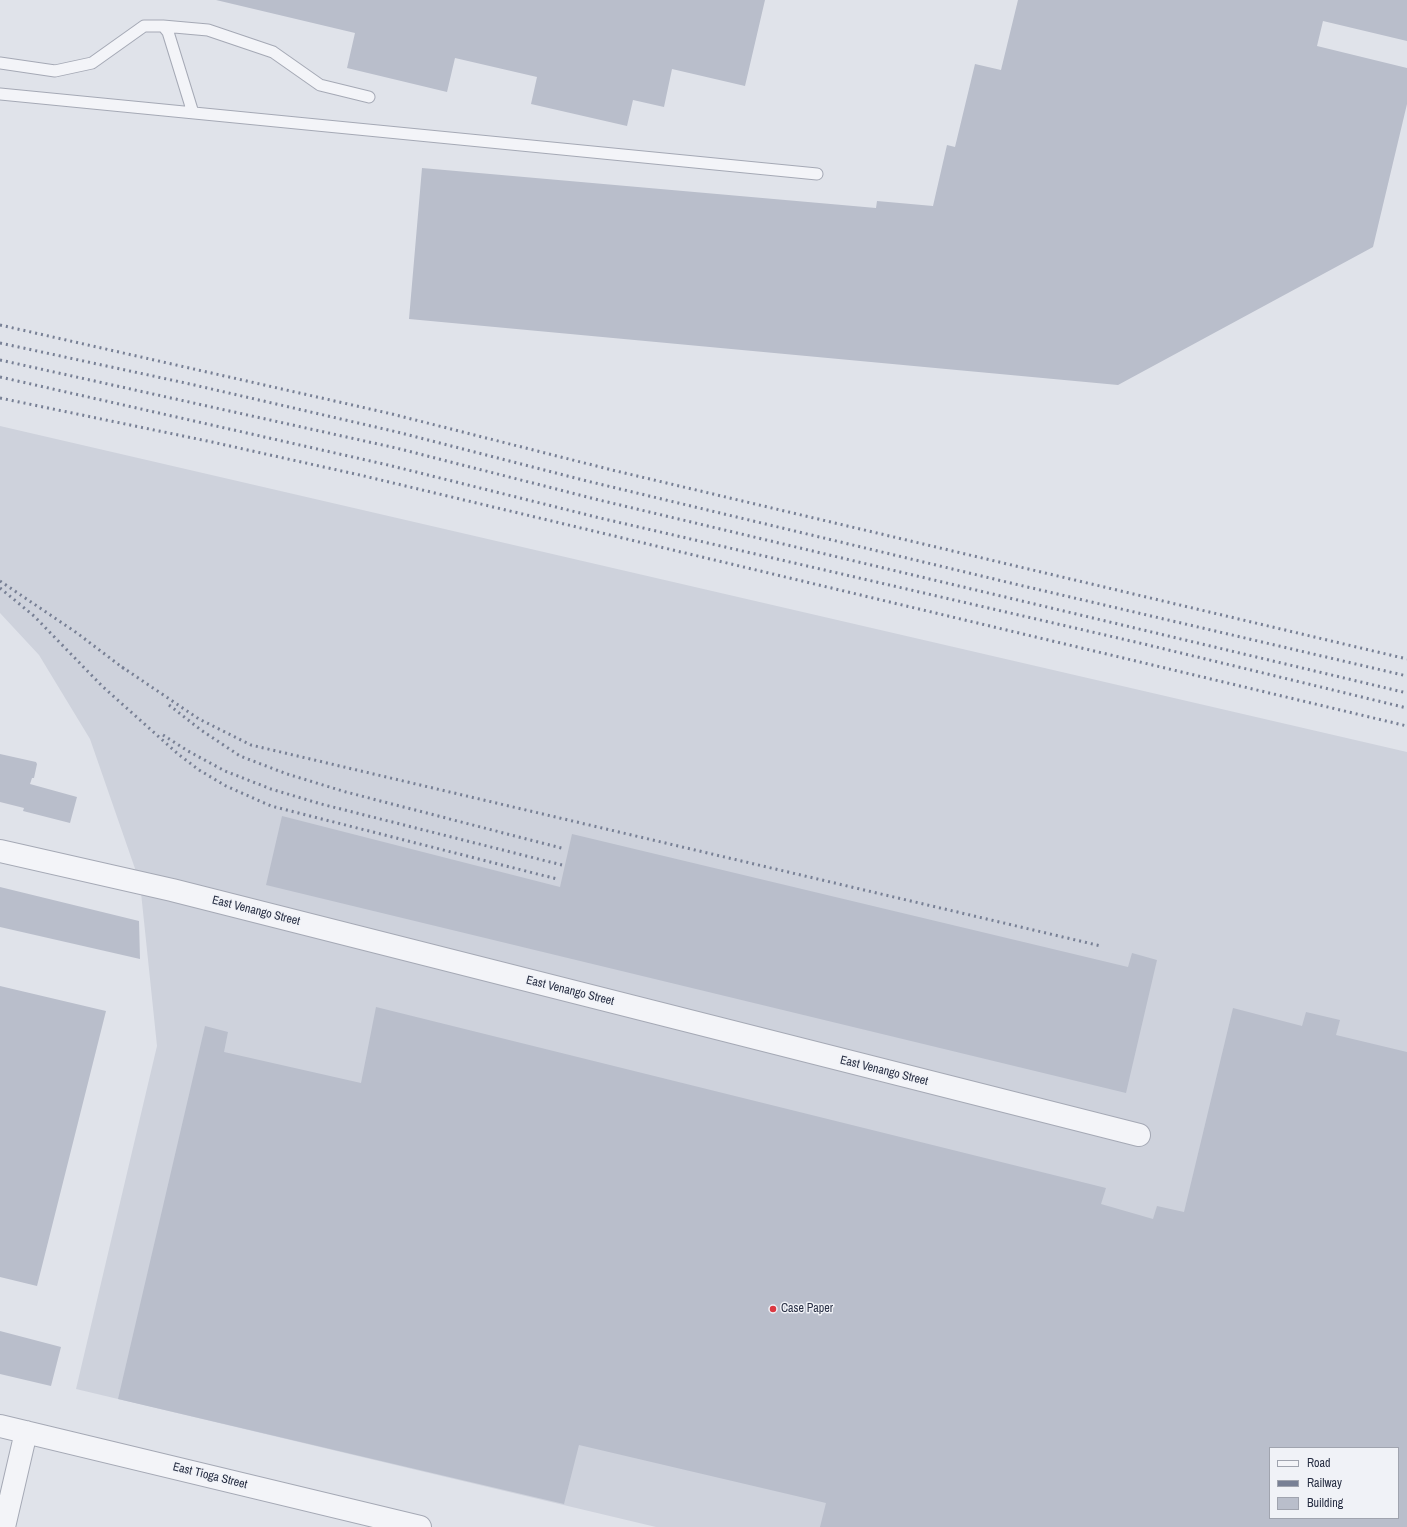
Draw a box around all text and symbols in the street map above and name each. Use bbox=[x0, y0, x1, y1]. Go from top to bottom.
street label: East Venango Street bbox=[210, 893, 302, 929]
street label: East Venango Street bbox=[524, 973, 616, 1009]
street label: East Venango Street bbox=[838, 1053, 930, 1089]
place label: Case Paper bbox=[781, 1302, 833, 1316]
marker: Case Paper bbox=[768, 1304, 778, 1314]
legend bbox=[1269, 1447, 1399, 1519]
text: Road bbox=[1307, 1455, 1331, 1471]
street label: East Tioga Street bbox=[171, 1460, 249, 1492]
text: Railway bbox=[1307, 1475, 1342, 1491]
text: Building bbox=[1307, 1495, 1343, 1511]

